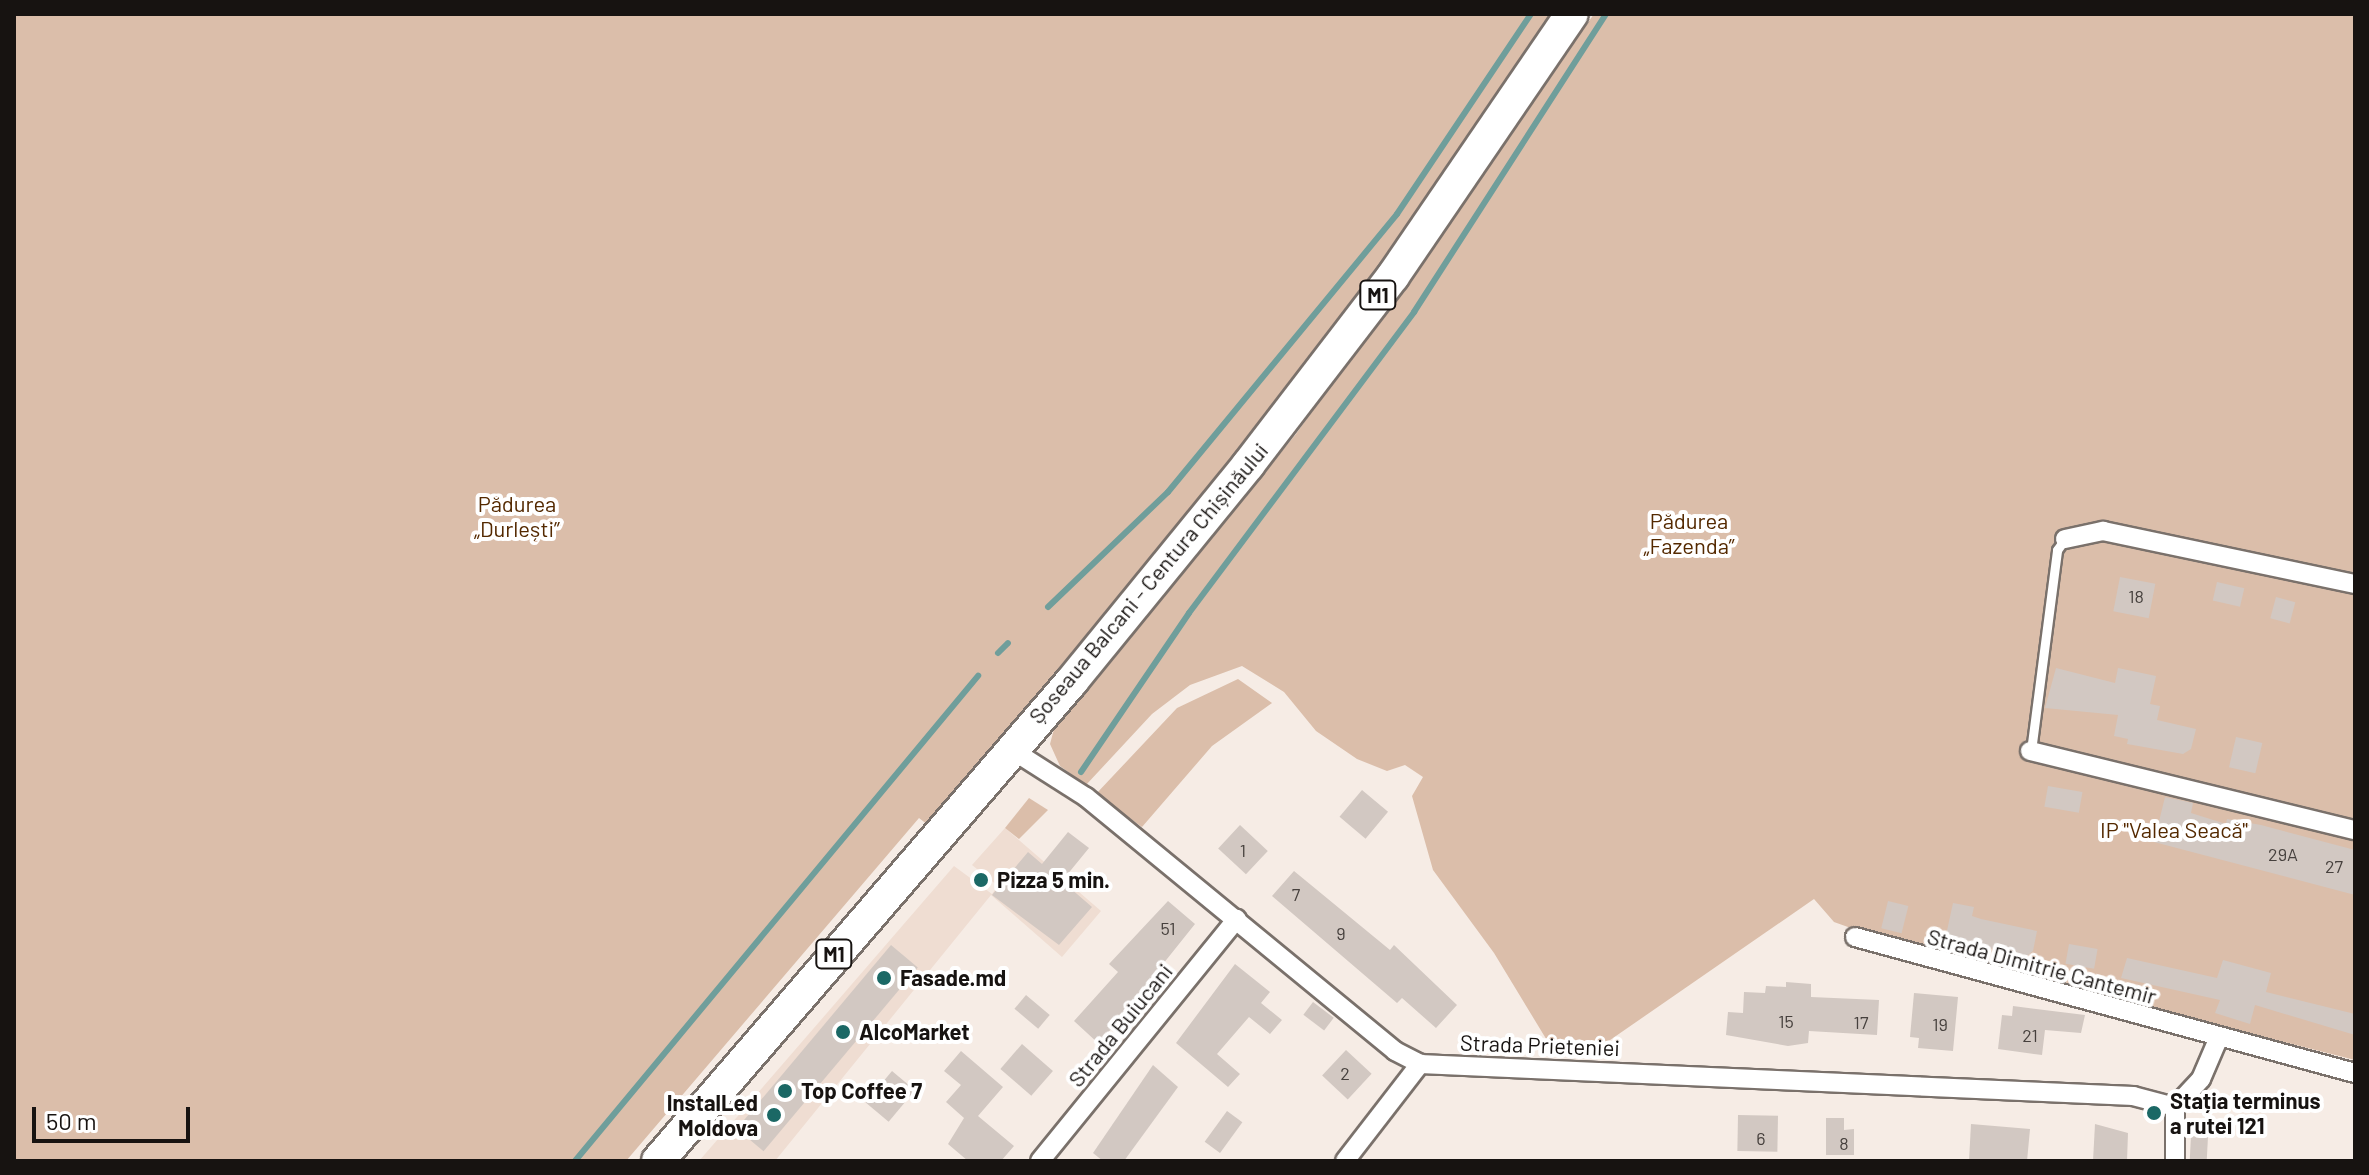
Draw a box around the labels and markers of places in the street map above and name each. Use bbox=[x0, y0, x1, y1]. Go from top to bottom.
place label: Pizza 5 min. bbox=[997, 867, 1110, 893]
marker: Pizza 5 min. bbox=[972, 871, 990, 889]
place label: Fasade.md bbox=[900, 965, 1006, 991]
marker: Fasade.md bbox=[875, 969, 893, 987]
place label: AlcoMarket bbox=[859, 1019, 970, 1045]
marker: AlcoMarket bbox=[834, 1023, 852, 1041]
place label: Top Coffee 7 bbox=[801, 1078, 922, 1104]
marker: Top Coffee 7 bbox=[776, 1082, 794, 1100]
place label: Stația terminus a rutei 121 bbox=[2170, 1087, 2321, 1138]
place label: InstalLed Moldova bbox=[667, 1089, 758, 1140]
marker: Stația terminus a rutei 121 bbox=[2145, 1104, 2163, 1122]
marker: InstalLed Moldova bbox=[765, 1106, 783, 1124]

